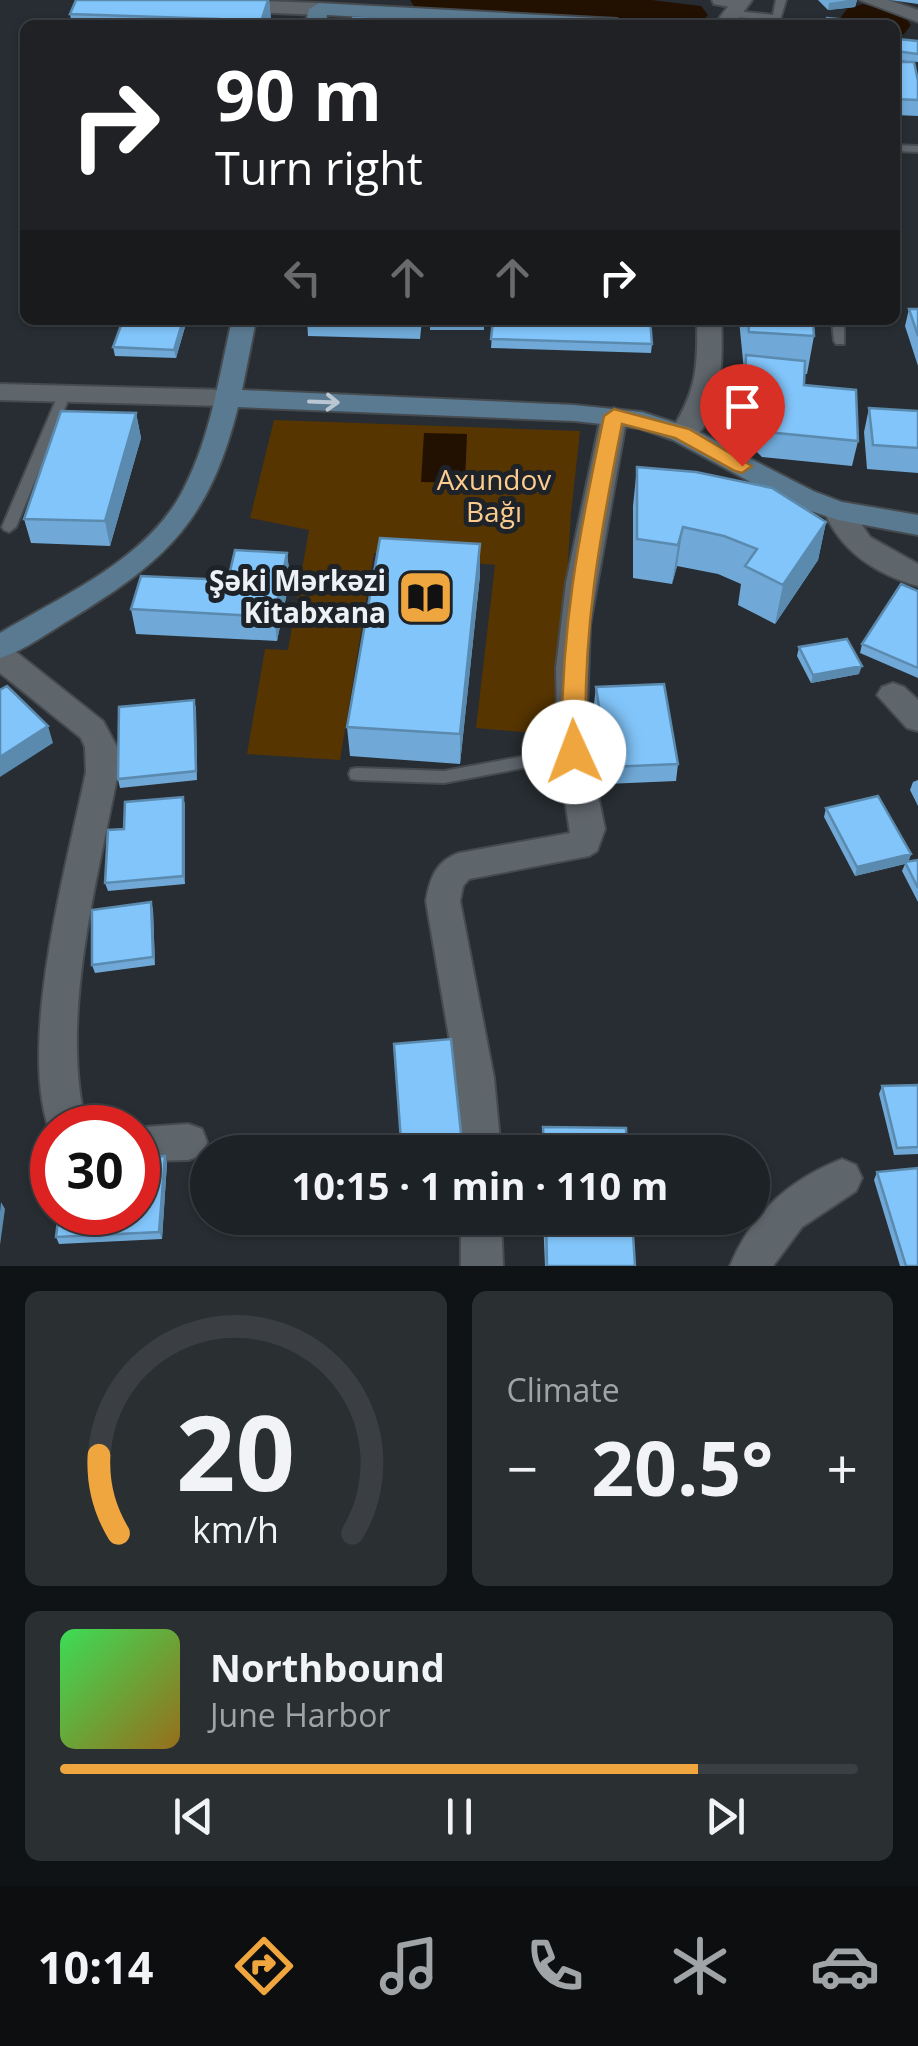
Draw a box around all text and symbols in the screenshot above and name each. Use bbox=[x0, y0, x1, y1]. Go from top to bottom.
text: 90 m bbox=[215, 46, 382, 142]
icon: right bbox=[50, 60, 180, 190]
text: Turn right bbox=[215, 137, 423, 198]
icon: left bbox=[275, 250, 330, 305]
icon: ahead bbox=[380, 250, 435, 305]
icon: ahead bbox=[485, 250, 540, 305]
icon: right bbox=[590, 250, 645, 305]
pin bbox=[700, 364, 785, 467]
icon: arrive bbox=[715, 379, 770, 434]
one-way arrow bbox=[307, 393, 339, 412]
park label: Axundov Bağı bbox=[437, 460, 551, 530]
place label: Şəki Mərkəzi Kitabxana bbox=[209, 561, 386, 631]
library icon: Şəki Mərkəzi Kitabxana bbox=[395, 567, 455, 627]
position arrow bbox=[522, 700, 626, 804]
speed limit sign: 30 bbox=[30, 1105, 160, 1235]
text: 10:15 · 1 min · 110 m bbox=[292, 1159, 668, 1211]
text: Climate bbox=[507, 1368, 620, 1411]
text: 20 bbox=[176, 1380, 295, 1521]
text: 20.5° bbox=[591, 1416, 773, 1518]
text: − bbox=[507, 1430, 538, 1505]
text: + bbox=[827, 1430, 858, 1505]
text: km/h bbox=[192, 1505, 279, 1553]
text: Northbound bbox=[210, 1641, 445, 1693]
text: June Harbor bbox=[210, 1693, 390, 1736]
icon: previous bbox=[166, 1789, 221, 1844]
icon: pause bbox=[432, 1789, 487, 1844]
icon: next bbox=[698, 1789, 753, 1844]
icon: directions bbox=[229, 1931, 299, 2001]
icon: music bbox=[374, 1931, 444, 2001]
icon: phone bbox=[520, 1931, 590, 2001]
icon: climate bbox=[665, 1931, 735, 2001]
icon: car bbox=[810, 1931, 880, 2001]
text: 10:14 bbox=[38, 1936, 153, 1997]

